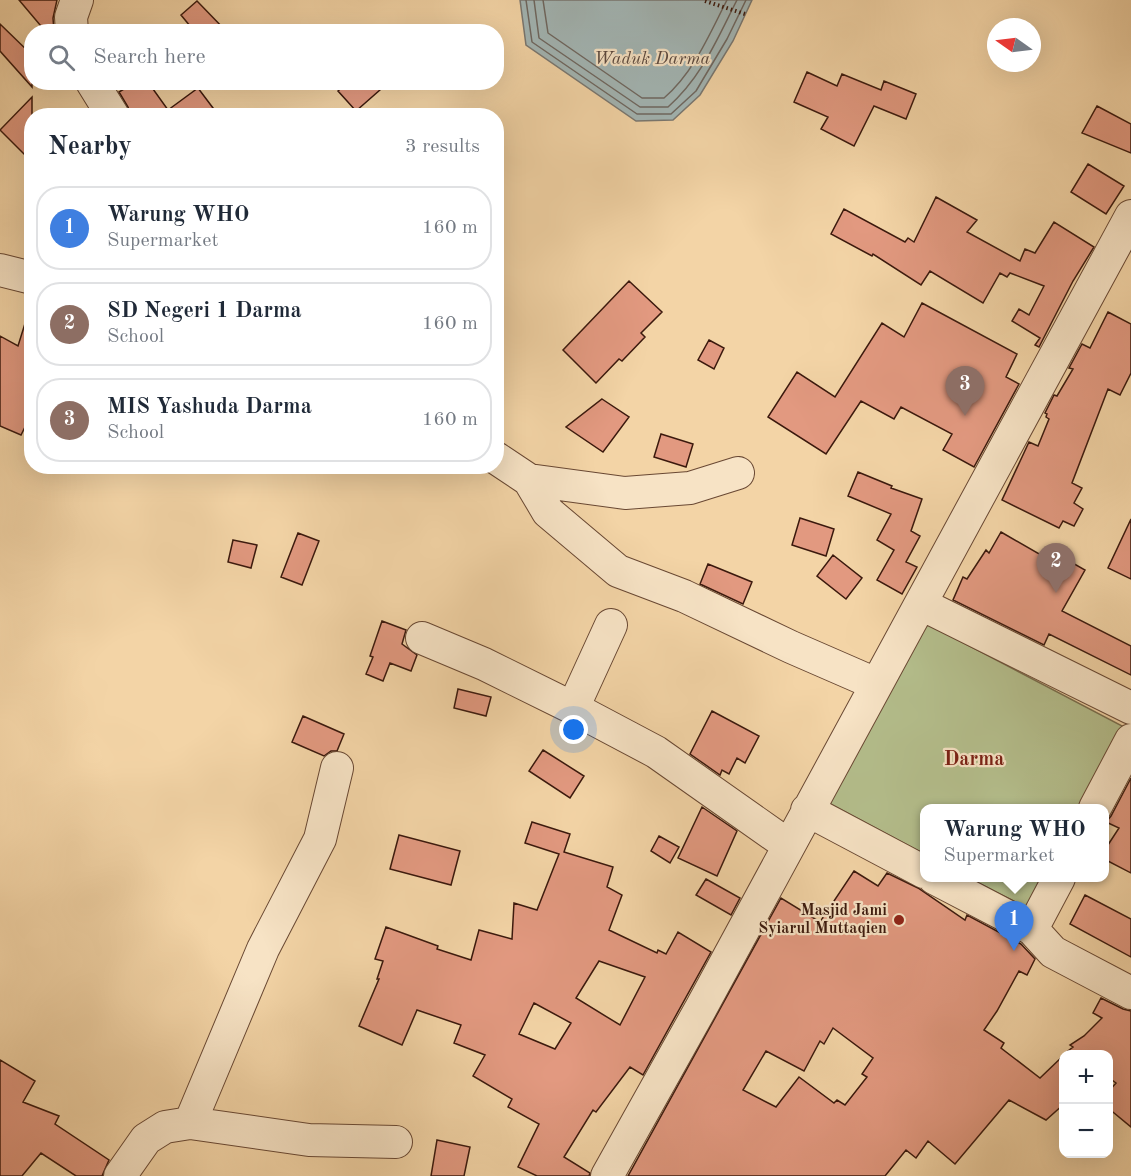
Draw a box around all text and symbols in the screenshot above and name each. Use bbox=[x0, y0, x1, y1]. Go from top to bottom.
north arrow bbox=[987, 18, 1041, 72]
search box bbox=[24, 24, 504, 90]
icon: search bbox=[45, 41, 78, 74]
text: Search here bbox=[93, 46, 206, 68]
water label: Waduk Darma bbox=[594, 50, 711, 68]
text: Nearby bbox=[48, 134, 132, 160]
text: 3 results bbox=[405, 137, 480, 157]
text: Warung WHO bbox=[107, 204, 249, 226]
text: 1 bbox=[64, 218, 75, 238]
text: 160 m bbox=[422, 218, 478, 238]
text: Supermarket bbox=[107, 231, 218, 251]
text: SD Negeri 1 Darma bbox=[107, 300, 302, 322]
text: 2 bbox=[64, 314, 75, 334]
text: 160 m bbox=[422, 314, 478, 334]
text: School bbox=[107, 327, 164, 347]
pin: 3 bbox=[946, 366, 984, 416]
text: MIS Yashuda Darma bbox=[107, 396, 312, 418]
text: 3 bbox=[64, 410, 75, 430]
text: 160 m bbox=[422, 410, 478, 430]
text: School bbox=[107, 423, 164, 443]
pin: 2 bbox=[1036, 544, 1076, 593]
your location bbox=[559, 715, 588, 744]
district label: Darma bbox=[944, 750, 1004, 770]
popup bbox=[920, 804, 1109, 882]
text: Warung WHO bbox=[943, 819, 1086, 841]
text: Supermarket bbox=[943, 846, 1055, 866]
pin: 1 bbox=[994, 902, 1034, 951]
place label: Masjid Jami Syiarul Muttaqien bbox=[758, 903, 887, 937]
marker: Masjid Jami Syiarul Muttaqien bbox=[892, 913, 906, 927]
map controls bbox=[1059, 1050, 1113, 1158]
button: + bbox=[1059, 1050, 1113, 1104]
button: − bbox=[1059, 1104, 1113, 1158]

